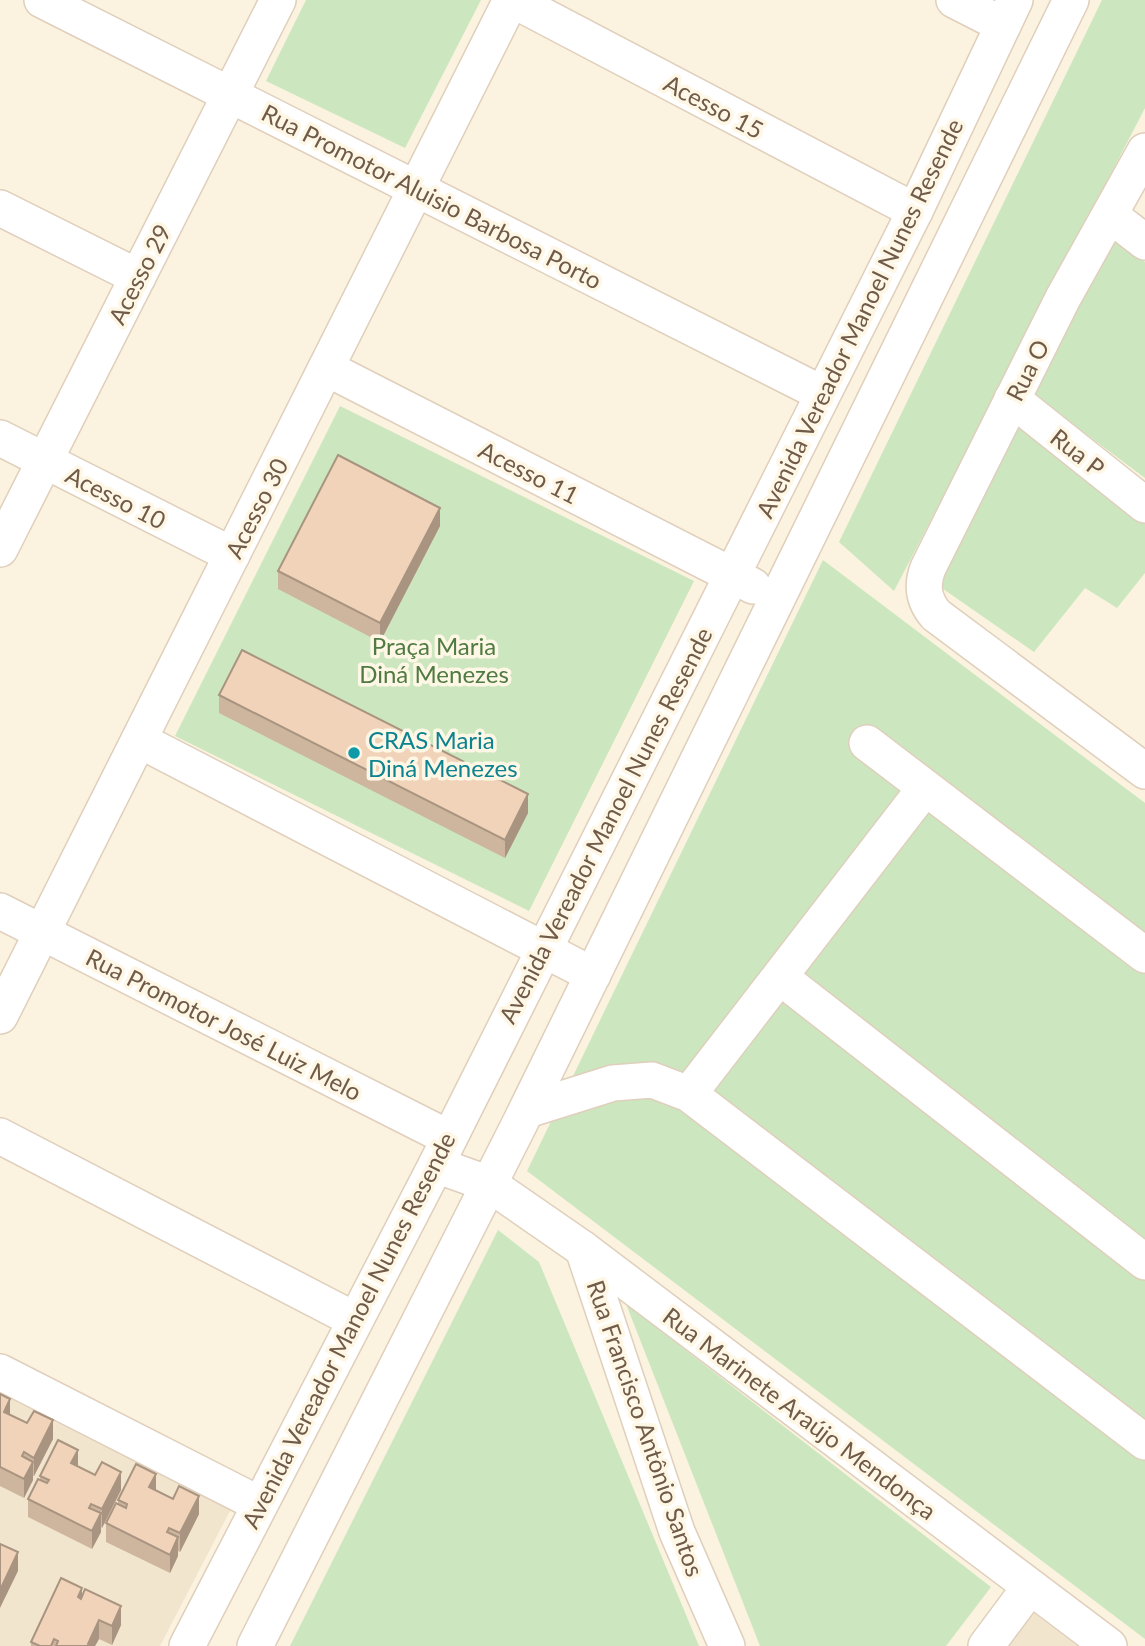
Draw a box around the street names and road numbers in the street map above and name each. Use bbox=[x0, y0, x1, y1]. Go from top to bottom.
street label: Acesso 15 bbox=[659, 68, 769, 144]
street label: Rua Promotor Aluisio Barbosa Porto bbox=[257, 97, 607, 295]
street label: Avenida Vereador Manoel Nunes Resende bbox=[749, 114, 969, 522]
street label: Acesso 29 bbox=[102, 219, 176, 329]
street label: Rua O bbox=[999, 334, 1055, 406]
street label: Rua P bbox=[1045, 422, 1111, 482]
street label: Acesso 11 bbox=[474, 435, 584, 509]
street label: Acesso 30 bbox=[219, 453, 294, 563]
street label: Acesso 10 bbox=[61, 460, 171, 535]
street label: Avenida Vereador Manoel Nunes Resende bbox=[492, 622, 718, 1028]
street label: Rua Promotor José Luiz Melo bbox=[81, 942, 367, 1106]
street label: Avenida Vereador Manoel Nunes Resende bbox=[235, 1127, 461, 1533]
street label: Rua Francisco Antônio Santos bbox=[582, 1276, 710, 1580]
street label: Rua Marinete Araújo Mendonça bbox=[658, 1301, 942, 1525]

